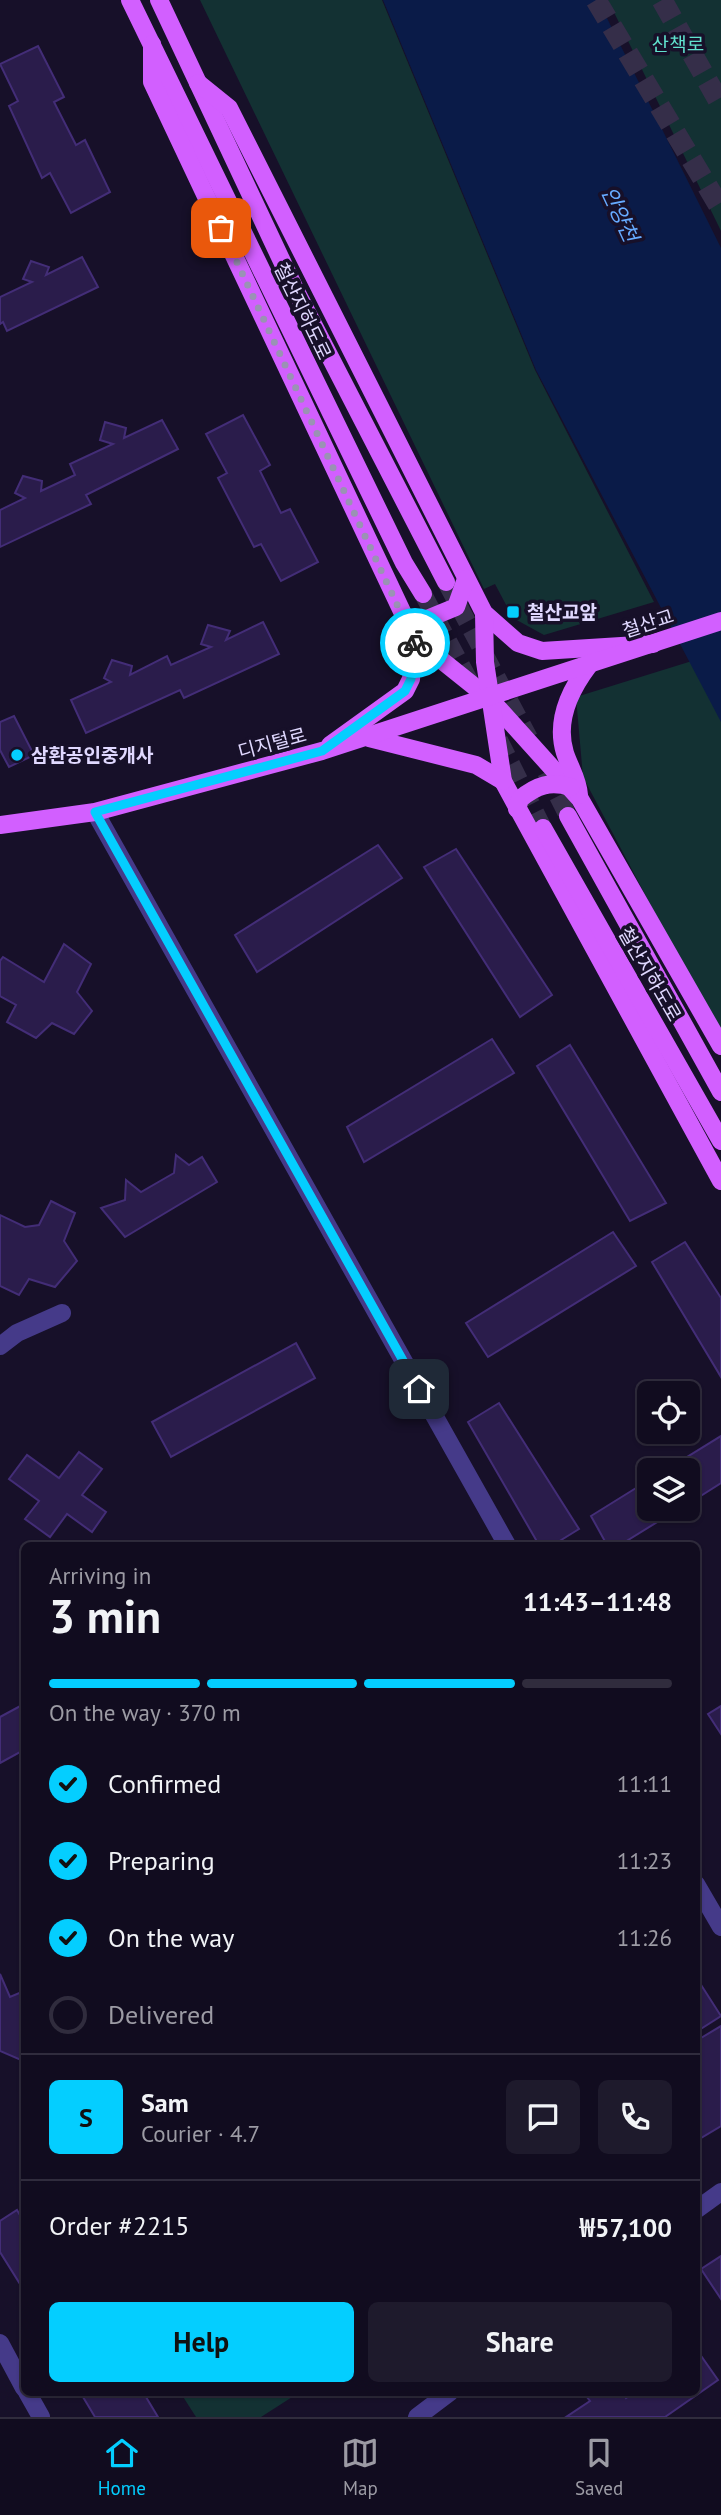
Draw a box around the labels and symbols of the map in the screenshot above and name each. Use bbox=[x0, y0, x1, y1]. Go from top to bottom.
park label: 산책로 bbox=[652, 32, 704, 56]
water label: 안양천 bbox=[596, 182, 646, 248]
pin bbox=[191, 198, 251, 258]
street label: 철산지하도로 bbox=[269, 259, 337, 363]
place label: 철산교앞 bbox=[527, 600, 597, 624]
street label: 철산교 bbox=[619, 603, 677, 643]
marker: 철산교앞 bbox=[505, 604, 521, 620]
courier bbox=[380, 608, 450, 678]
street label: 디지털로 bbox=[235, 722, 309, 764]
place label: 삼환공인중개사 bbox=[31, 743, 154, 767]
marker: 삼환공인중개사 bbox=[9, 747, 25, 763]
street label: 철산지하도로 bbox=[613, 923, 687, 1025]
pin bbox=[389, 1359, 449, 1419]

